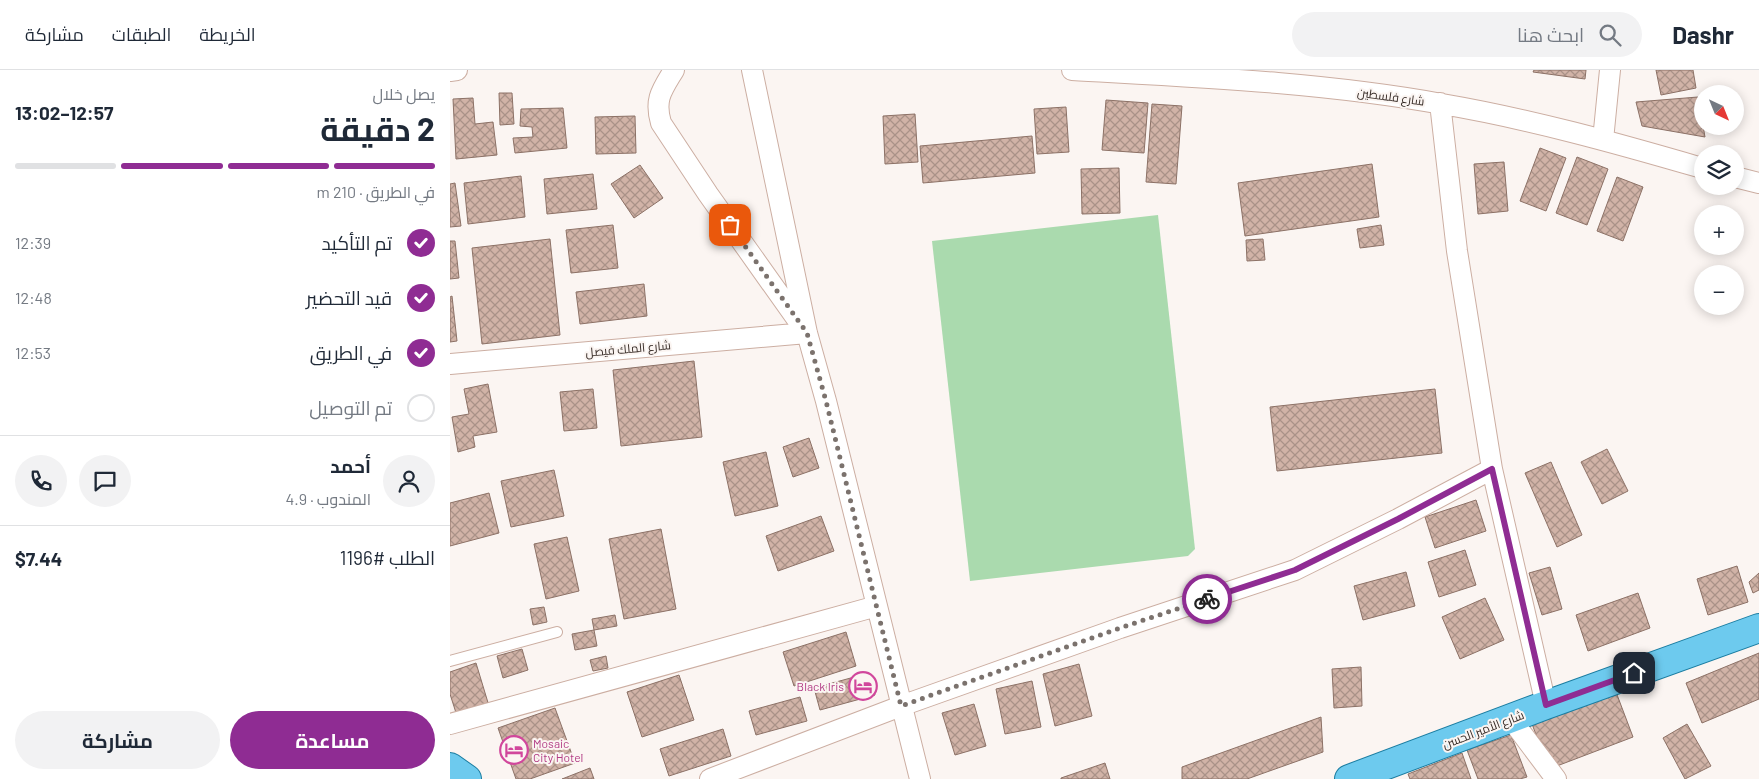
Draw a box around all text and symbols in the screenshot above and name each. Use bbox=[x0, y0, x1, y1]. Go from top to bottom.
search box bbox=[1292, 12, 1642, 57]
text: Dashr bbox=[1672, 20, 1734, 49]
icon: search bbox=[1596, 21, 1624, 49]
text: مشاركة bbox=[25, 23, 84, 45]
text: الطبقات bbox=[112, 23, 171, 45]
text: الخريطة bbox=[199, 23, 256, 45]
text: ابحث هنا bbox=[1517, 23, 1584, 46]
text: يصل خلال bbox=[372, 84, 435, 103]
street label: شارع فلسطين bbox=[1356, 84, 1426, 110]
north arrow bbox=[1694, 85, 1744, 135]
map controls bbox=[1694, 85, 1744, 315]
text: 12:57–13:02 bbox=[15, 101, 113, 124]
text: 2 دقيقة bbox=[320, 109, 435, 147]
button: layers bbox=[1694, 145, 1744, 195]
text: في الطريق · 210 m bbox=[317, 182, 435, 201]
pin bbox=[709, 204, 751, 246]
button: + bbox=[1694, 205, 1744, 255]
icon: bag bbox=[716, 211, 744, 239]
icon: check bbox=[407, 229, 435, 257]
text: تم التأكيد bbox=[321, 231, 392, 254]
text: 12:39 bbox=[15, 233, 51, 252]
button: − bbox=[1694, 265, 1744, 315]
icon: check bbox=[407, 284, 435, 312]
text: قيد التحضير bbox=[306, 286, 392, 309]
text: 12:48 bbox=[15, 288, 52, 307]
street label: شارع الملك فيصل bbox=[585, 337, 671, 361]
icon: check bbox=[407, 339, 435, 367]
text: في الطريق bbox=[310, 341, 392, 364]
text: 12:53 bbox=[15, 343, 51, 362]
text: تم التوصيل bbox=[309, 396, 392, 419]
text: أحمد bbox=[330, 454, 371, 477]
button: phone bbox=[15, 455, 67, 507]
button: chat bbox=[79, 455, 131, 507]
button: person bbox=[383, 455, 435, 507]
text: المندوب · 4.9 bbox=[286, 489, 371, 508]
text: الطلب #1196 bbox=[340, 546, 435, 569]
text: $7.44 bbox=[15, 547, 62, 570]
courier bbox=[1182, 574, 1232, 624]
icon: bike bbox=[1193, 585, 1221, 613]
pin bbox=[1613, 652, 1655, 694]
icon: home bbox=[1620, 659, 1648, 687]
hotel icon: Black Iris bbox=[848, 671, 878, 701]
place label: Black Iris bbox=[797, 679, 844, 693]
street label: شارع الأمير الحسن bbox=[1440, 707, 1526, 753]
button: مشاركة bbox=[15, 711, 220, 769]
button: مساعدة bbox=[230, 711, 435, 769]
hotel icon: Mosaic City Hotel bbox=[499, 735, 529, 765]
place label: Mosaic City Hotel bbox=[533, 736, 583, 764]

